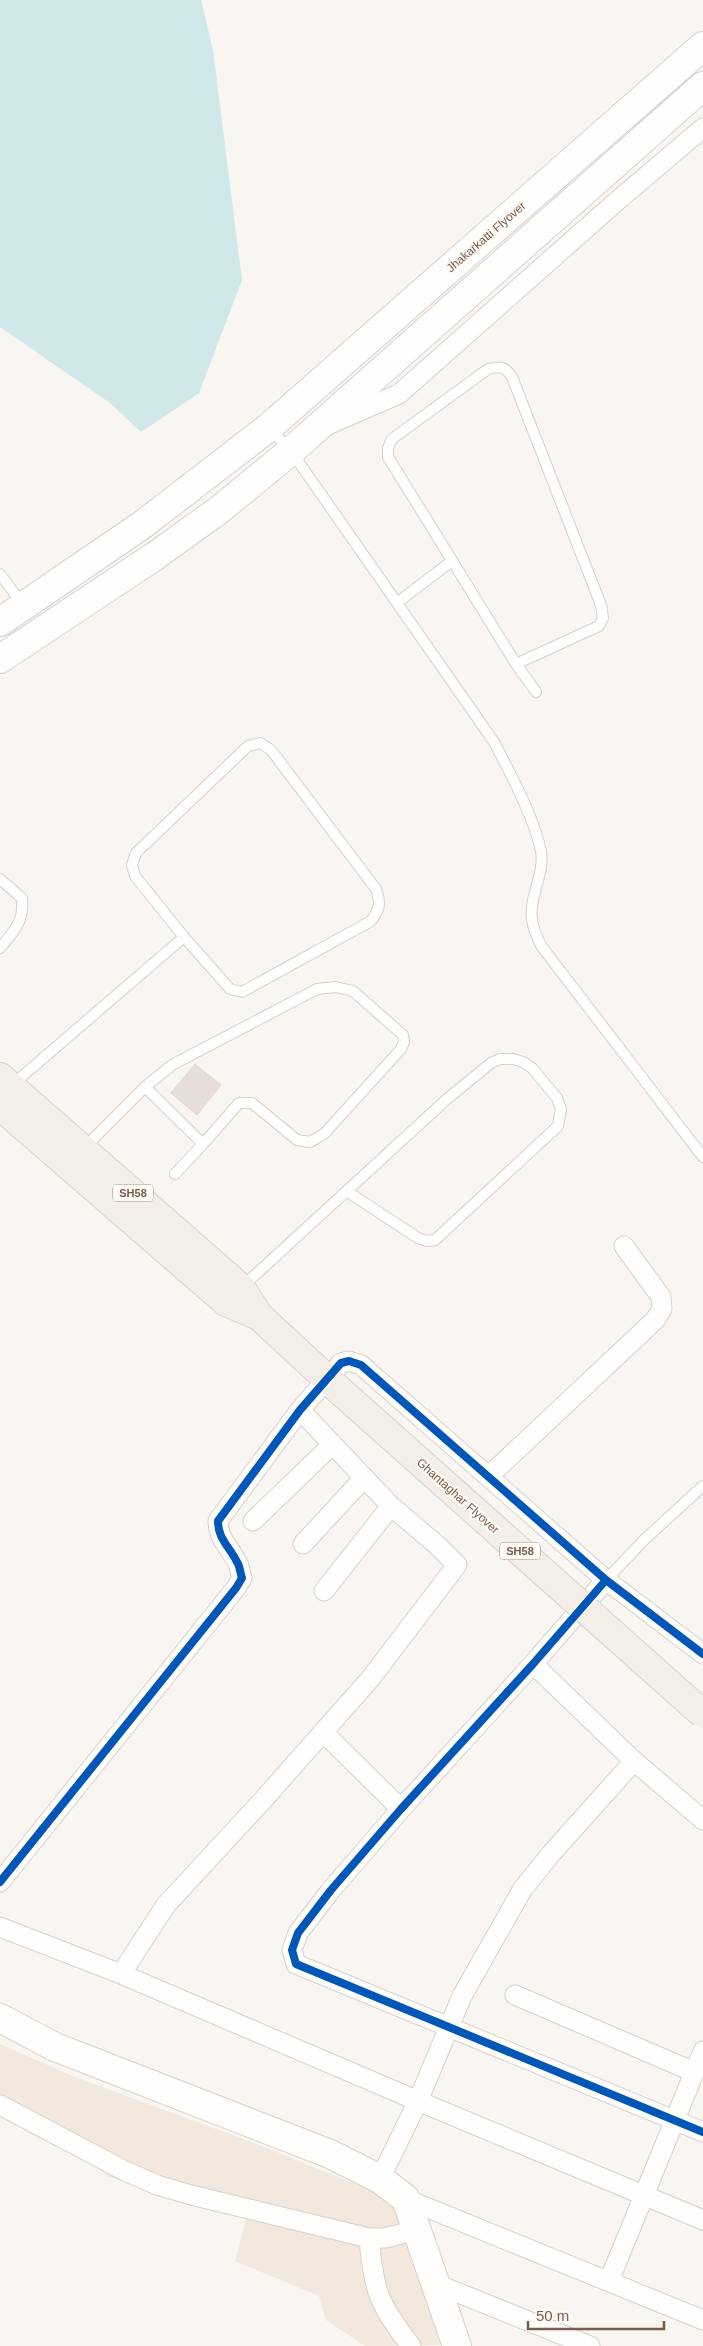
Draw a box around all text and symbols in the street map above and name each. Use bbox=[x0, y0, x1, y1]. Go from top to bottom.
street label: Jhakarkatti Flyover bbox=[443, 199, 529, 275]
road number: SH58 bbox=[113, 1184, 153, 1202]
street label: Ghantaghar Flyover bbox=[414, 1455, 502, 1537]
road number: SH58 bbox=[500, 1542, 540, 1560]
scale bar bbox=[528, 2298, 664, 2330]
text: 50 m bbox=[536, 2307, 569, 2324]

